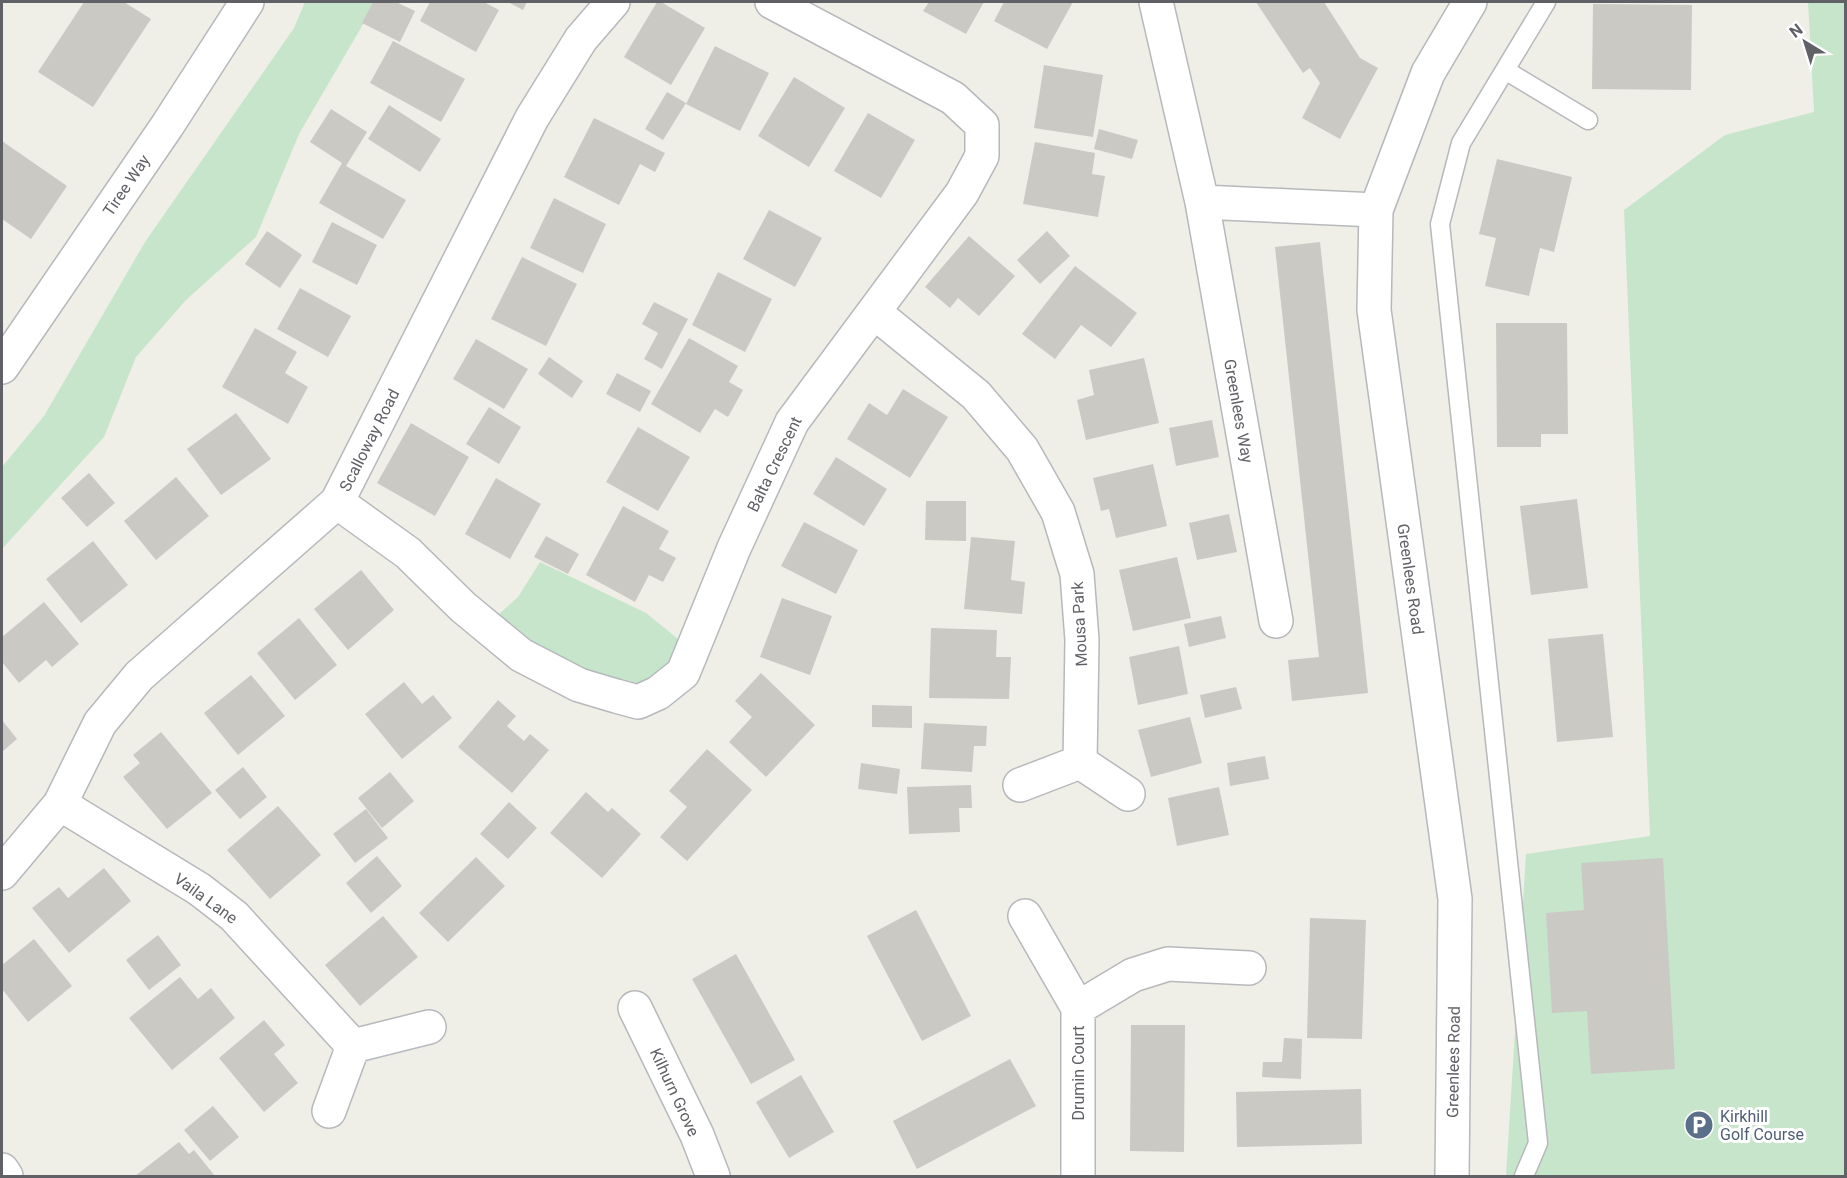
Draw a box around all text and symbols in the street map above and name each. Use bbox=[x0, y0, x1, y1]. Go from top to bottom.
north arrow bbox=[1775, 12, 1835, 72]
text: N bbox=[1786, 20, 1806, 42]
street label: Tiree Way bbox=[99, 151, 154, 220]
street label: Greenlees Way bbox=[1220, 358, 1257, 465]
street label: Scalloway Road bbox=[335, 386, 403, 495]
street label: Balta Crescent bbox=[743, 413, 806, 515]
street label: Greenlees Road bbox=[1393, 522, 1428, 636]
street label: Mousa Park bbox=[1068, 580, 1091, 667]
street label: Vaila Lane bbox=[170, 869, 241, 928]
street label: Greenlees Road bbox=[1443, 1006, 1464, 1118]
street label: Drumin Court bbox=[1069, 1026, 1088, 1120]
street label: Kilhurn Grove bbox=[646, 1045, 703, 1139]
place label: Kirkhill Golf Course bbox=[1720, 1107, 1804, 1144]
parking icon: Kirkhill Golf Course bbox=[1683, 1109, 1715, 1141]

